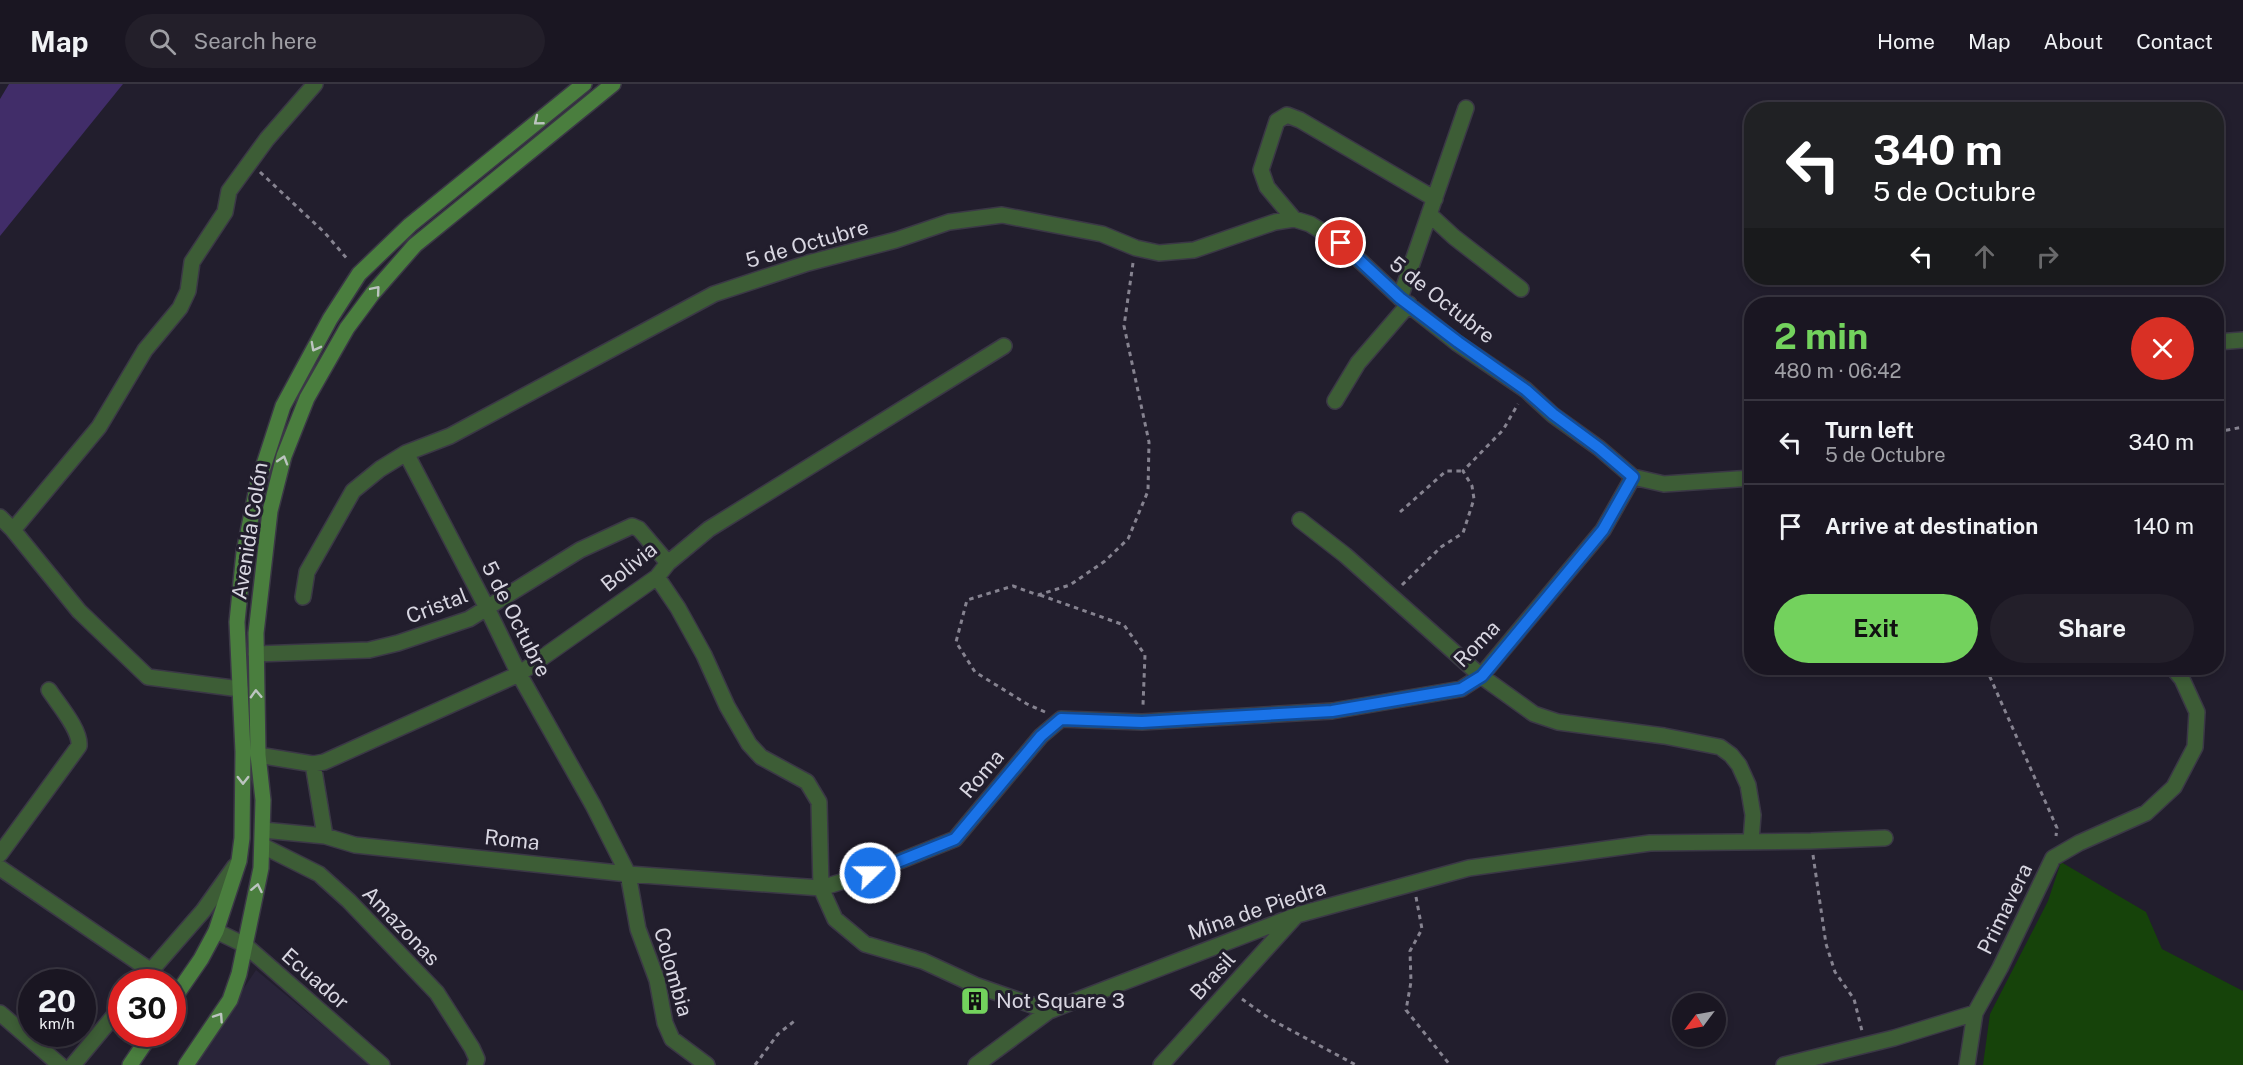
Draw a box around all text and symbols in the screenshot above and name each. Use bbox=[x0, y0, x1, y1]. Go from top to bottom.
search box bbox=[125, 14, 545, 68]
text: Map bbox=[30, 25, 89, 58]
icon: search bbox=[146, 25, 179, 58]
text: Search here bbox=[194, 28, 317, 54]
text: Home bbox=[1877, 29, 1935, 54]
text: Map bbox=[1968, 29, 2011, 54]
text: About bbox=[2044, 29, 2103, 54]
text: Contact bbox=[2136, 29, 2213, 54]
one-way arrow bbox=[534, 113, 545, 124]
text: 340 m bbox=[1873, 125, 2003, 174]
icon: left bbox=[1774, 126, 1852, 204]
text: 5 de Octubre bbox=[1873, 175, 2036, 207]
street label: 5 de Octubre bbox=[743, 214, 871, 273]
pin bbox=[1315, 217, 1366, 268]
icon: arrive bbox=[1324, 226, 1357, 259]
icon: left bbox=[1905, 240, 1938, 273]
icon: ahead bbox=[1968, 240, 2001, 273]
icon: right bbox=[2031, 240, 2064, 273]
street label: 5 de Octubre bbox=[1385, 251, 1500, 348]
one-way arrow bbox=[369, 286, 380, 297]
text: 2 min bbox=[1774, 315, 1868, 357]
button: close bbox=[2131, 317, 2194, 380]
one-way arrow bbox=[311, 340, 322, 351]
text: 480 m · 06:42 bbox=[1774, 359, 1901, 383]
text: Turn left bbox=[1825, 417, 1914, 443]
icon: left bbox=[1774, 426, 1807, 459]
text: 340 m bbox=[2129, 429, 2194, 455]
text: 5 de Octubre bbox=[1825, 443, 1946, 467]
one-way arrow bbox=[276, 455, 288, 466]
street label: Avenida Colón bbox=[226, 461, 273, 601]
icon: arrive bbox=[1774, 510, 1807, 543]
text: Arrive at destination bbox=[1825, 513, 2038, 539]
text: 140 m bbox=[2133, 513, 2194, 539]
street label: Bolivia bbox=[596, 536, 662, 597]
street label: 5 de Octubre bbox=[477, 557, 556, 681]
street label: Cristal bbox=[402, 582, 471, 629]
button: Exit bbox=[1774, 594, 1978, 663]
button: Share bbox=[1990, 594, 2194, 663]
street label: Roma bbox=[1448, 615, 1505, 672]
one-way arrow bbox=[250, 690, 263, 699]
street label: Roma bbox=[954, 744, 1009, 803]
one-way arrow bbox=[237, 775, 249, 784]
street label: Roma bbox=[483, 824, 541, 855]
position arrow bbox=[838, 841, 902, 905]
street label: Primavera bbox=[1972, 859, 2037, 958]
street label: Mina de Piedra bbox=[1184, 874, 1329, 945]
street label: Amazonas bbox=[357, 881, 445, 971]
one-way arrow bbox=[250, 883, 263, 893]
street label: Colombia bbox=[649, 924, 698, 1019]
street label: Ecuador bbox=[277, 943, 354, 1015]
street label: Brasil bbox=[1185, 947, 1241, 1005]
speed limit sign: 30 bbox=[108, 969, 186, 1047]
text: 20 bbox=[38, 983, 76, 1019]
building icon: Not Square 3 bbox=[959, 985, 991, 1017]
place label: Not Square 3 bbox=[996, 988, 1125, 1013]
north arrow bbox=[1672, 993, 1726, 1047]
map controls bbox=[1672, 993, 1726, 1047]
one-way arrow bbox=[212, 1012, 223, 1023]
text: km/h bbox=[39, 1015, 75, 1032]

